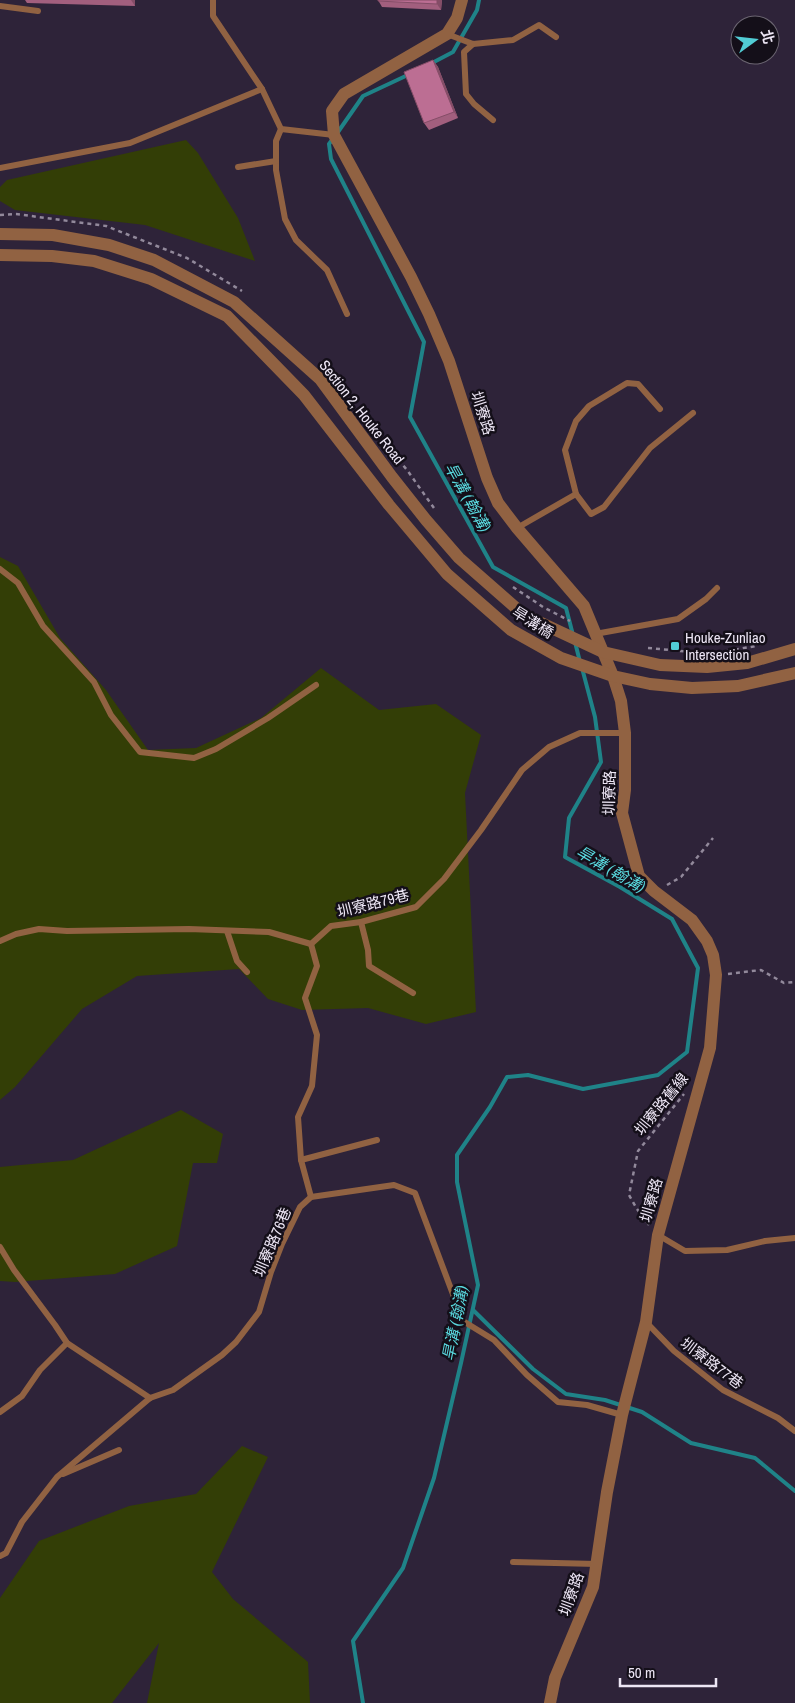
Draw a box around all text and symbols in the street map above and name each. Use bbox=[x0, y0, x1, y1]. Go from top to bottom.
north arrow bbox=[730, 15, 780, 65]
text: 北 bbox=[757, 28, 778, 46]
street label: Section 2, Houke Road bbox=[315, 355, 409, 469]
street label: 圳寮路 bbox=[466, 388, 500, 438]
water label: 旱溝 (翰溝) bbox=[440, 458, 496, 536]
street label: 旱溝橋 bbox=[508, 601, 558, 643]
place label: Houke-Zunliao Intersection bbox=[685, 627, 766, 665]
marker: Houke-Zunliao Intersection bbox=[669, 640, 681, 652]
street label: 圳寮路 bbox=[598, 770, 620, 816]
water label: 旱溝 (翰溝) bbox=[572, 840, 650, 898]
street label: 圳寮路79巷 bbox=[335, 884, 411, 922]
street label: 圳寮路舊線 bbox=[629, 1068, 693, 1140]
street label: 圳寮路 bbox=[635, 1175, 667, 1225]
street label: 圳寮路76巷 bbox=[248, 1204, 296, 1280]
water label: 旱溝 (翰溝) bbox=[437, 1283, 473, 1363]
street label: 圳寮路77巷 bbox=[676, 1332, 748, 1394]
street label: 圳寮路 bbox=[553, 1569, 589, 1619]
scale bar bbox=[620, 1656, 716, 1688]
text: 50 m bbox=[628, 1662, 655, 1683]

